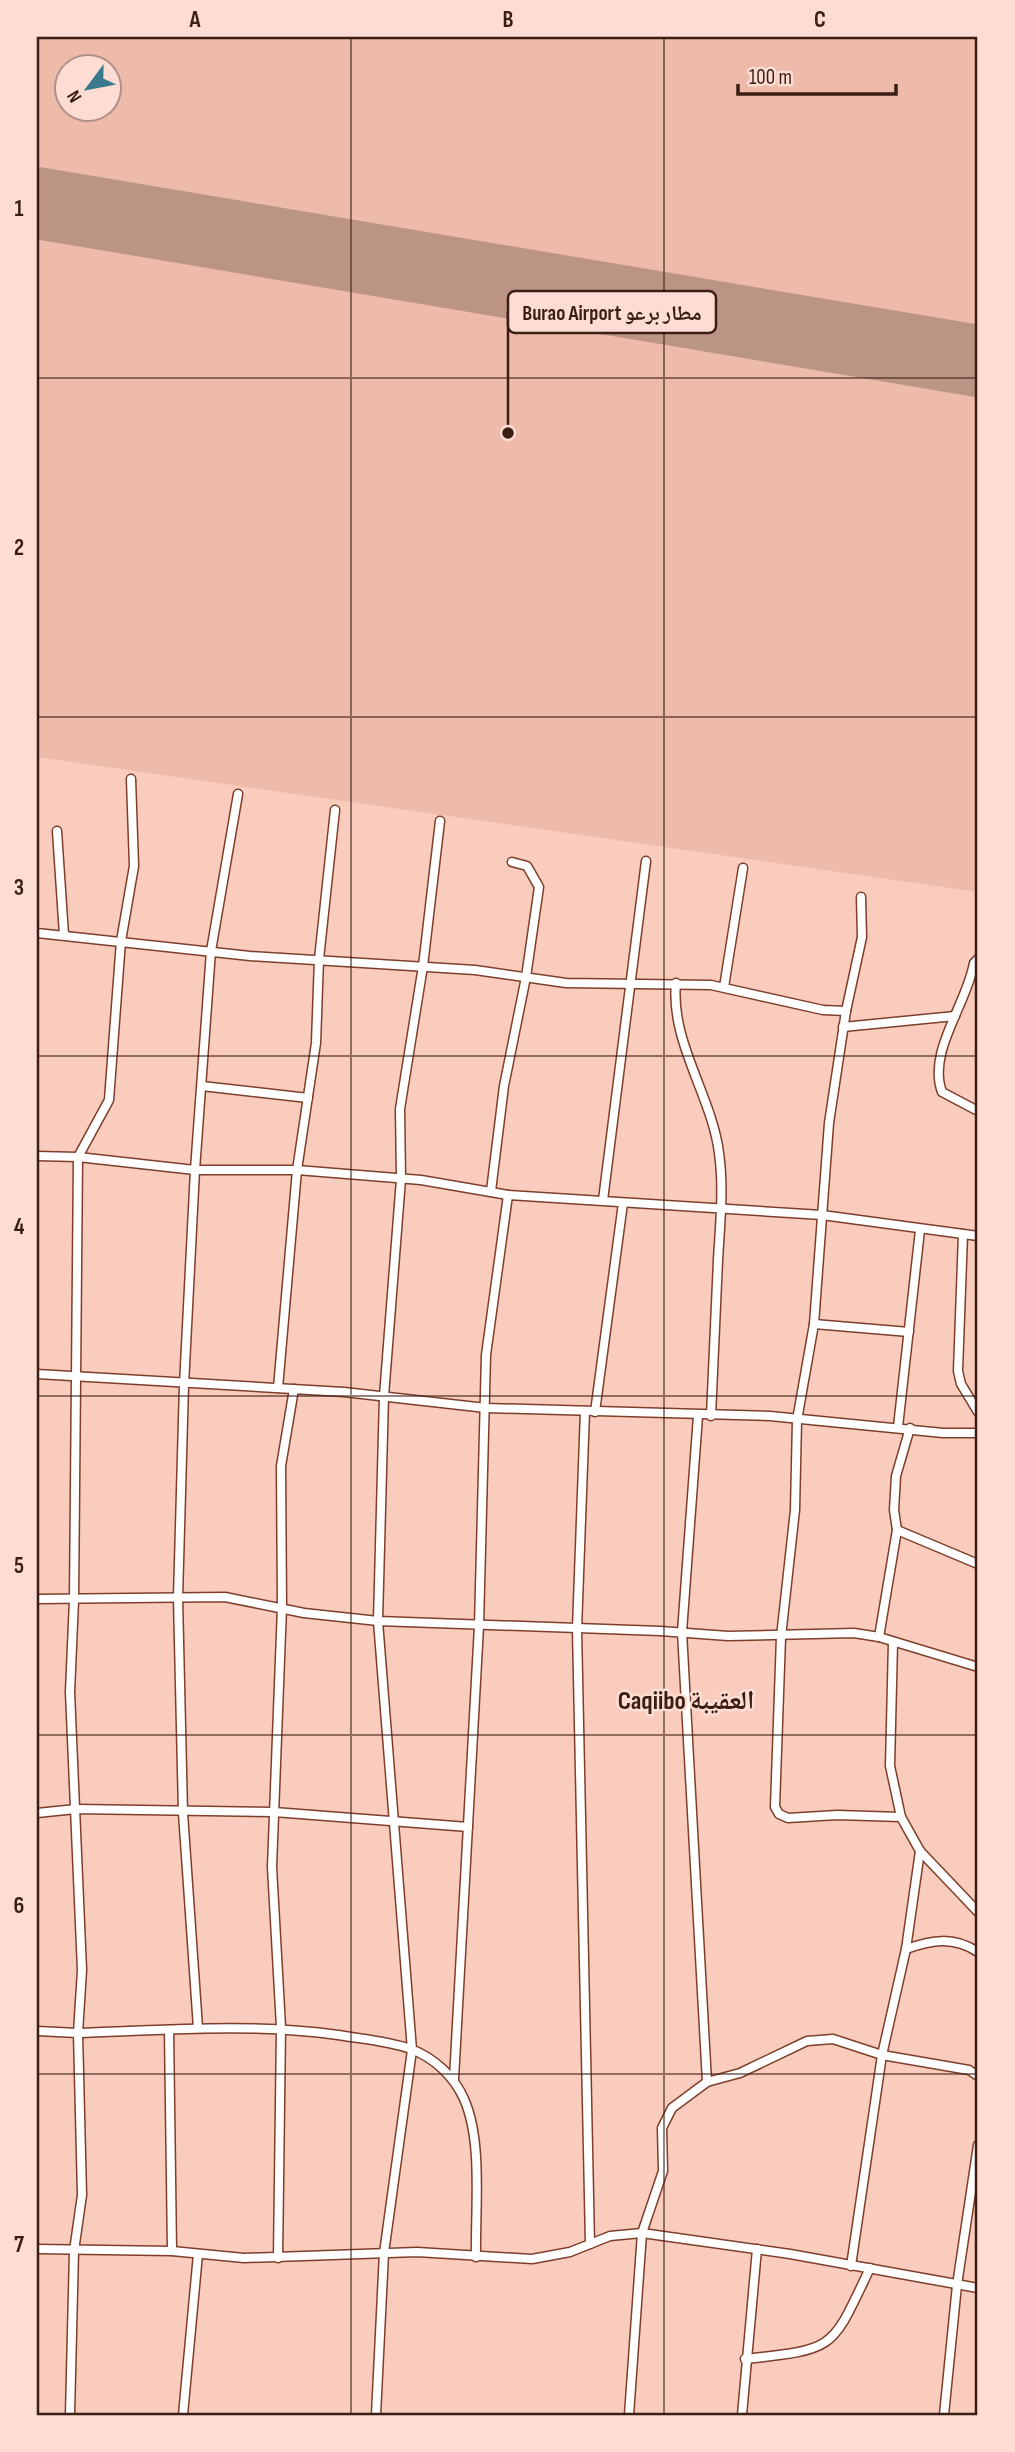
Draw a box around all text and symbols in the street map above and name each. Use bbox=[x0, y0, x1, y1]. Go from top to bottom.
text: A bbox=[189, 6, 202, 34]
text: B bbox=[503, 6, 514, 34]
text: C bbox=[814, 6, 826, 34]
north arrow bbox=[52, 52, 122, 122]
scale bar bbox=[738, 52, 896, 96]
text: 100 m bbox=[749, 65, 792, 90]
text: N bbox=[62, 86, 87, 107]
text: 1 bbox=[14, 195, 24, 223]
callout: Burao Airport مطار برعو bbox=[508, 291, 716, 333]
text: Burao Airport مطار برعو bbox=[522, 301, 702, 326]
text: 2 bbox=[14, 534, 24, 562]
text: 3 bbox=[14, 874, 24, 902]
text: 4 bbox=[14, 1213, 25, 1241]
text: 5 bbox=[14, 1552, 24, 1580]
district label: Caqiibo العقيبة bbox=[618, 1686, 754, 1717]
text: 6 bbox=[14, 1892, 24, 1920]
text: 7 bbox=[14, 2231, 24, 2259]

